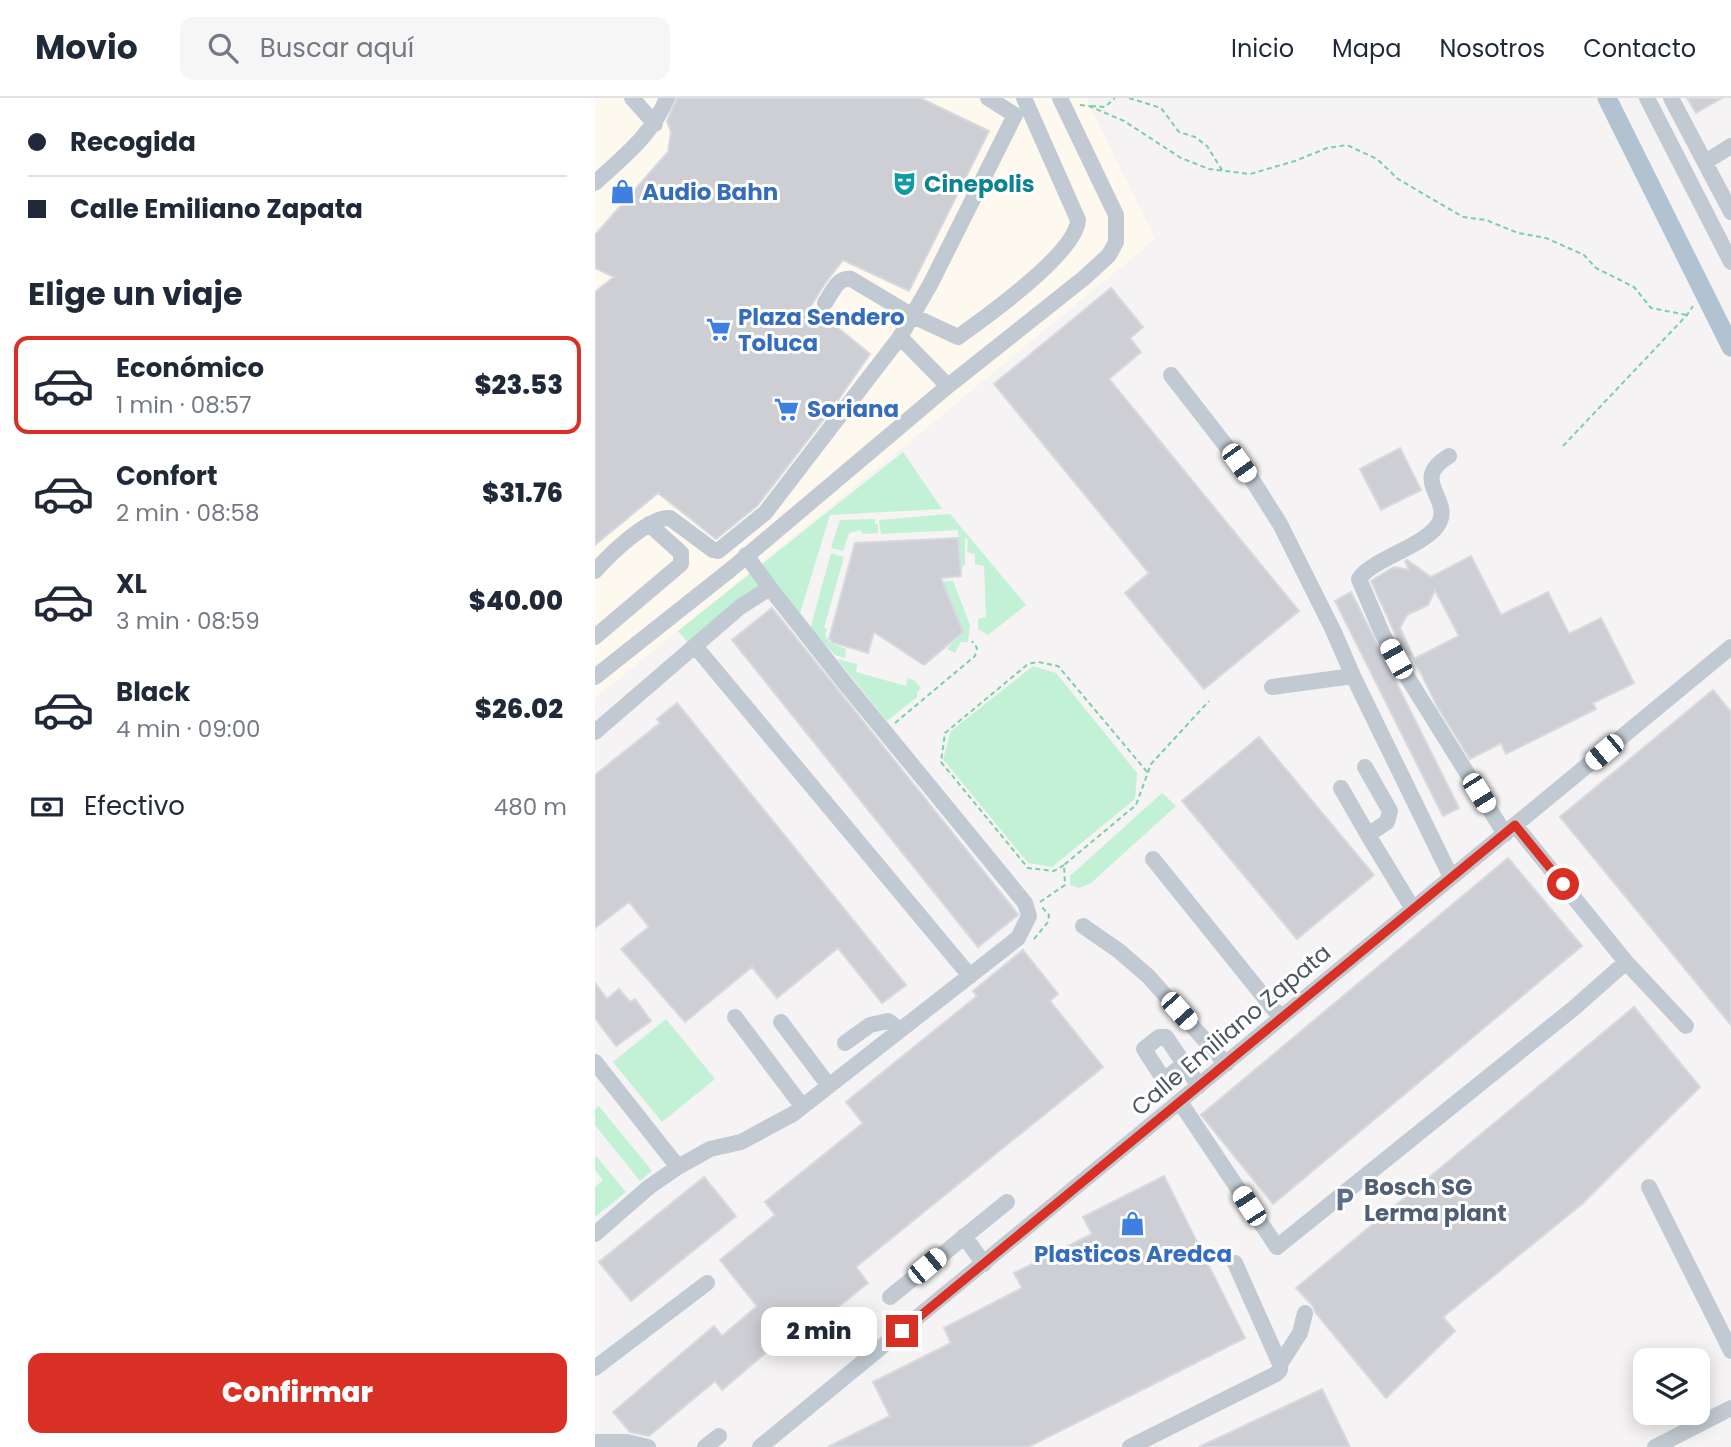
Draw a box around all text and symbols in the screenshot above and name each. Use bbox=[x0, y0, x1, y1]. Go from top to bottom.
search box bbox=[180, 17, 670, 80]
text: Movio bbox=[35, 24, 138, 71]
icon: search bbox=[204, 29, 242, 67]
text: Buscar aquí bbox=[260, 30, 414, 66]
text: Inicio bbox=[1231, 32, 1294, 65]
text: Mapa bbox=[1332, 32, 1401, 65]
text: Nosotros bbox=[1439, 32, 1545, 65]
text: Contacto bbox=[1583, 32, 1696, 65]
text: Recogida bbox=[70, 124, 196, 160]
place label: Cinepolis bbox=[924, 168, 1035, 200]
theatre icon: Cinepolis bbox=[890, 170, 918, 198]
place label: Audio Bahn bbox=[642, 176, 778, 208]
shop icon: Audio Bahn bbox=[608, 178, 636, 206]
text: Calle Emiliano Zapata bbox=[70, 191, 363, 227]
text: Elige un viaje bbox=[28, 271, 243, 316]
place label: Plaza Sendero Toluca bbox=[738, 301, 905, 359]
supermarket icon: Plaza Sendero Toluca bbox=[704, 316, 732, 344]
text: Económico bbox=[116, 350, 264, 386]
icon: car bbox=[32, 354, 95, 417]
text: $23.53 bbox=[474, 367, 563, 403]
text: 1 min · 08:57 bbox=[116, 389, 252, 421]
place label: Soriana bbox=[807, 393, 899, 425]
supermarket icon: Soriana bbox=[773, 395, 801, 423]
car bbox=[1219, 440, 1260, 486]
text: Confort bbox=[116, 458, 218, 494]
icon: car bbox=[32, 462, 95, 525]
text: $31.76 bbox=[482, 475, 563, 511]
text: 2 min · 08:58 bbox=[116, 497, 259, 529]
text: XL bbox=[116, 566, 147, 602]
icon: car bbox=[32, 570, 95, 633]
text: $40.00 bbox=[469, 583, 563, 619]
text: 3 min · 08:59 bbox=[116, 605, 260, 637]
car bbox=[1377, 636, 1416, 682]
text: Black bbox=[116, 674, 190, 710]
icon: car bbox=[32, 678, 95, 741]
text: $26.02 bbox=[475, 691, 563, 727]
text: 4 min · 09:00 bbox=[116, 713, 261, 745]
car bbox=[1582, 730, 1627, 774]
car bbox=[1459, 770, 1500, 816]
icon: cash bbox=[28, 788, 66, 826]
text: Efectivo bbox=[84, 788, 185, 824]
text: 480 m bbox=[494, 791, 567, 823]
route start bbox=[1547, 868, 1579, 900]
street label: Calle Emiliano Zapata bbox=[1124, 937, 1338, 1123]
car bbox=[1158, 988, 1201, 1034]
place label: Bosch SG Lerma plant bbox=[1364, 1171, 1507, 1229]
car bbox=[1229, 1183, 1270, 1229]
parking icon: Bosch SG Lerma plant bbox=[1330, 1186, 1358, 1214]
shop icon: Plasticos Aredca bbox=[1119, 1210, 1147, 1238]
place label: Plasticos Aredca bbox=[1034, 1238, 1232, 1270]
car bbox=[905, 1244, 950, 1288]
callout: 2 min bbox=[762, 1306, 877, 1356]
text: 2 min bbox=[787, 1315, 851, 1347]
route end bbox=[886, 1315, 918, 1347]
map controls bbox=[1633, 1348, 1710, 1425]
button: layers bbox=[1633, 1348, 1710, 1425]
button: Confirmar bbox=[28, 1353, 567, 1433]

